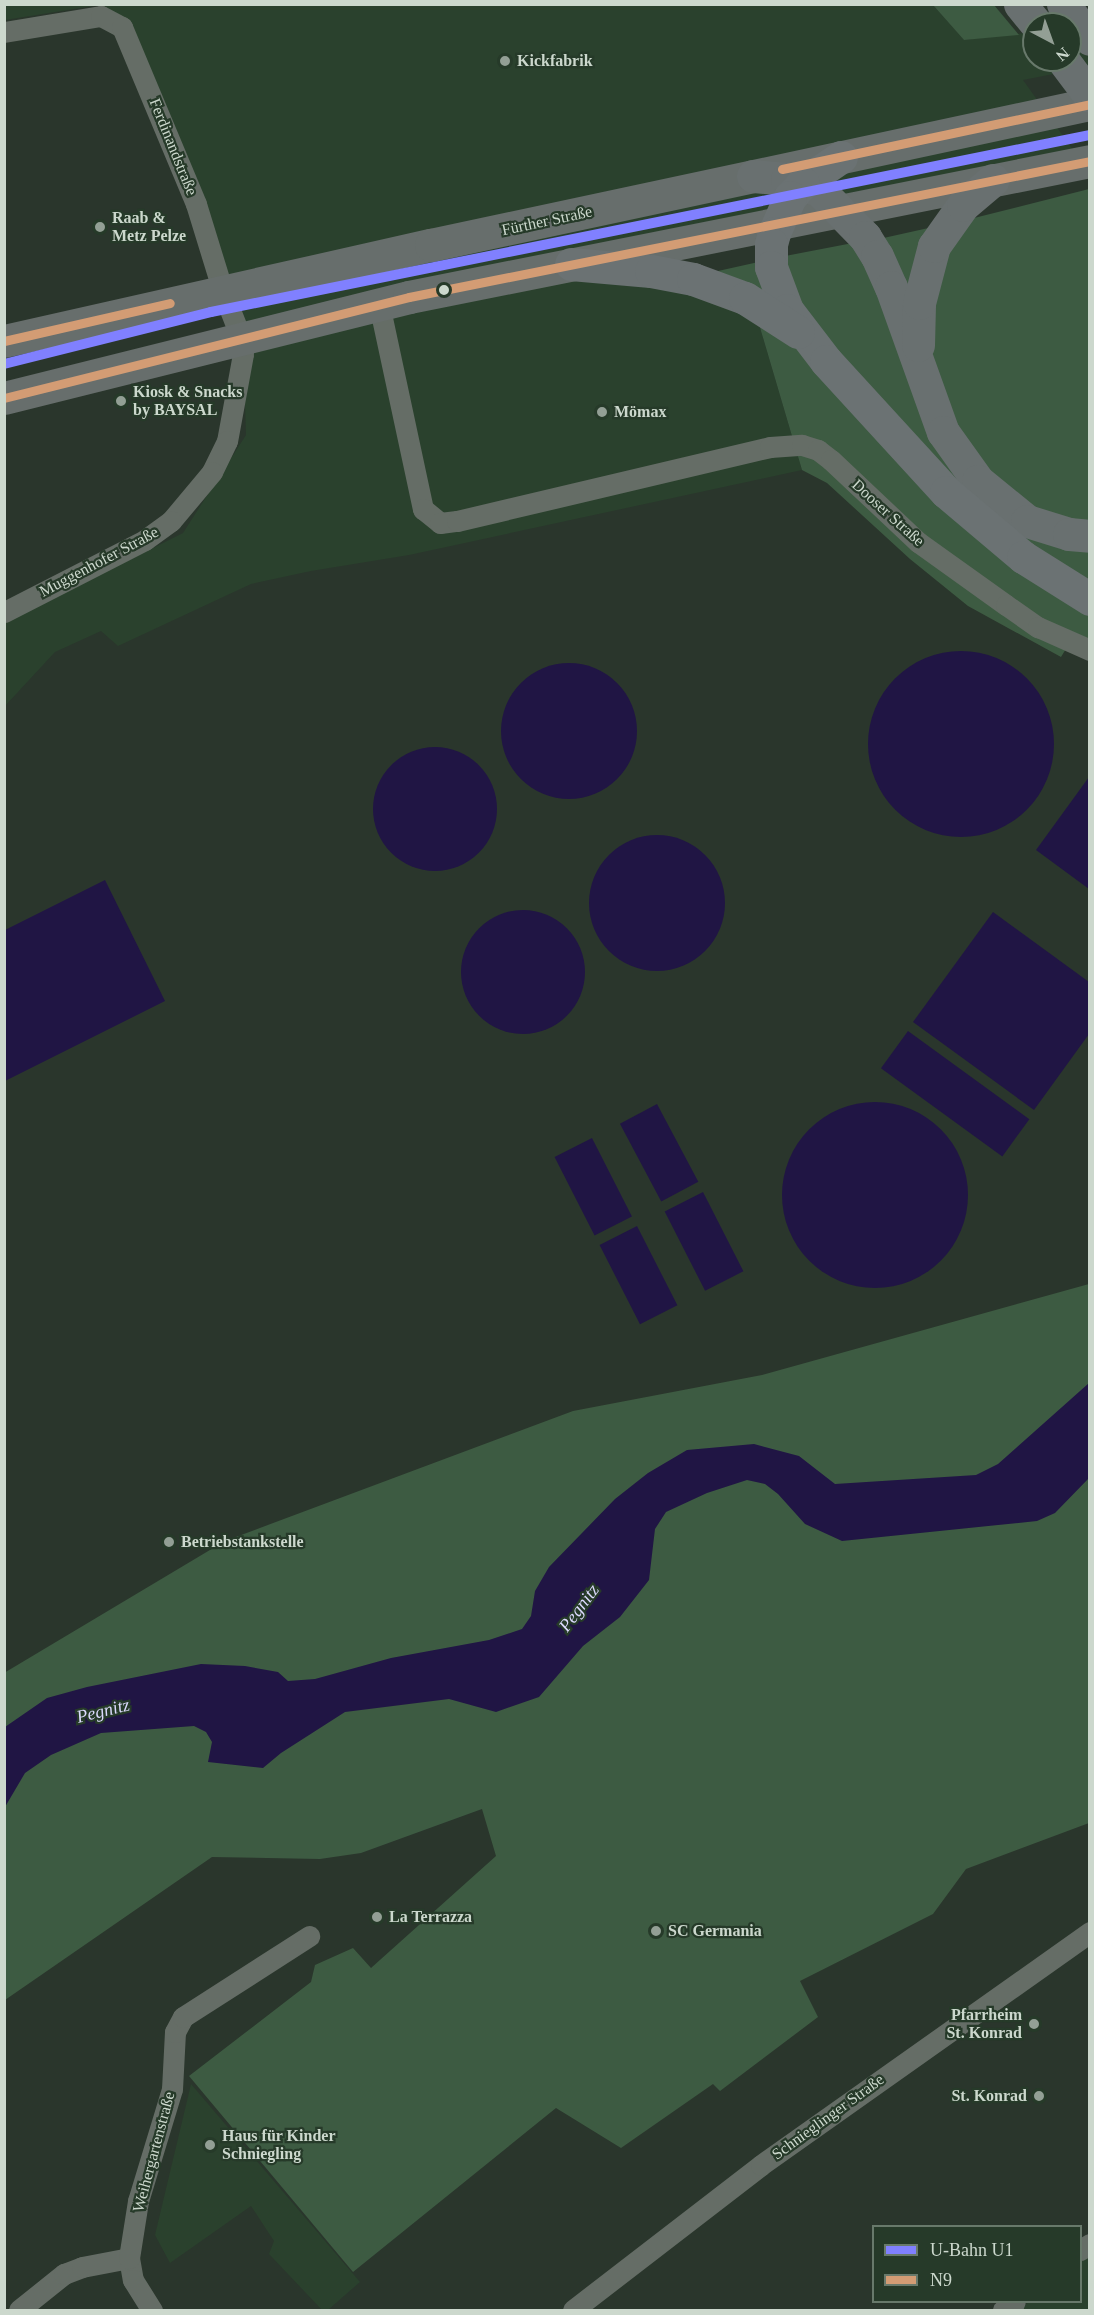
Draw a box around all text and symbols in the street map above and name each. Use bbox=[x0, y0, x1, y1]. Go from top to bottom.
north arrow bbox=[1022, 12, 1082, 72]
text: N bbox=[1053, 44, 1073, 65]
place label: Kickfabrik bbox=[517, 51, 593, 71]
marker: Kickfabrik bbox=[498, 54, 512, 68]
street label: Ferdinandstraße bbox=[145, 96, 201, 198]
street label: Fürther Straße bbox=[500, 202, 594, 240]
place label: Raab & Metz Pelze bbox=[112, 208, 186, 246]
marker: Raab & Metz Pelze bbox=[93, 220, 107, 234]
unlabelled marker bbox=[438, 284, 450, 296]
place label: Kiosk & Snacks by BAYSAL bbox=[133, 382, 242, 420]
marker: Kiosk & Snacks by BAYSAL bbox=[114, 394, 128, 408]
place label: Mömax bbox=[614, 402, 666, 422]
marker: Mömax bbox=[595, 405, 609, 419]
street label: Dooser Straße bbox=[848, 475, 928, 551]
street label: Muggenhofer Straße bbox=[36, 523, 162, 601]
place label: Betriebstankstelle bbox=[181, 1532, 304, 1552]
marker: Betriebstankstelle bbox=[162, 1535, 176, 1549]
water label: Pegnitz bbox=[554, 1580, 604, 1636]
water label: Pegnitz bbox=[74, 1694, 132, 1728]
place label: La Terrazza bbox=[389, 1907, 472, 1927]
marker: La Terrazza bbox=[370, 1910, 384, 1924]
place label: SC Germania bbox=[668, 1921, 762, 1941]
marker: SC Germania bbox=[649, 1924, 663, 1938]
place label: Pfarrheim St. Konrad bbox=[946, 2005, 1022, 2043]
marker: Pfarrheim St. Konrad bbox=[1027, 2017, 1041, 2031]
street label: Schnieglinger Straße bbox=[768, 2070, 888, 2164]
place label: St. Konrad bbox=[951, 2086, 1027, 2106]
marker: St. Konrad bbox=[1032, 2089, 1046, 2103]
street label: Weihergartenstraße bbox=[129, 2090, 179, 2214]
place label: Haus für Kinder Schniegling bbox=[222, 2126, 336, 2164]
marker: Haus für Kinder Schniegling bbox=[203, 2138, 217, 2152]
legend bbox=[872, 2225, 1082, 2303]
text: U-Bahn U1 bbox=[930, 2240, 1014, 2260]
text: N9 bbox=[930, 2270, 952, 2290]

